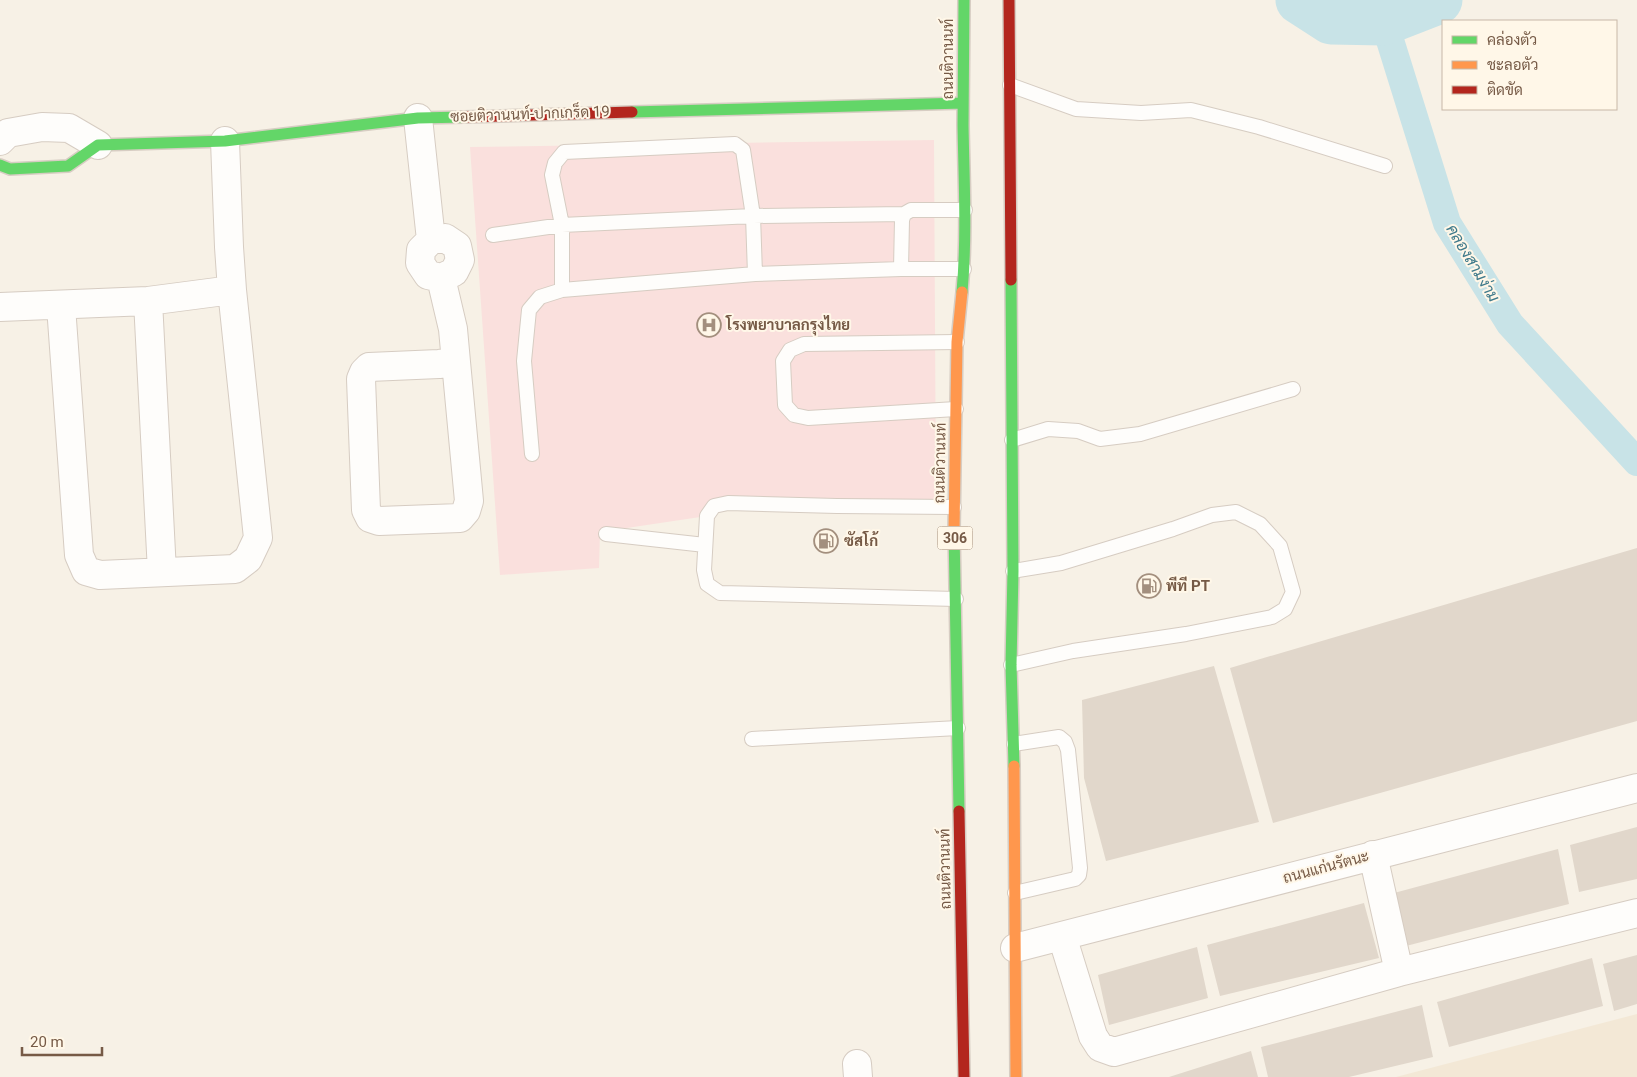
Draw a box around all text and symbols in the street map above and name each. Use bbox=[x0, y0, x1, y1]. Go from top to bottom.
street label: ถนนติวานนท์ bbox=[938, 19, 957, 99]
legend bbox=[1442, 20, 1617, 110]
text: คล่องตัว bbox=[1487, 30, 1537, 49]
text: ชะลอตัว bbox=[1487, 56, 1538, 74]
text: ติดขัด bbox=[1487, 81, 1523, 99]
street label: ซอยติวานนท์-ปากเกร็ด 19 bbox=[450, 100, 610, 126]
water label: คลองสามง่าม bbox=[1442, 220, 1505, 305]
hospital icon: โรงพยาบาลกรุงไทย bbox=[696, 312, 722, 338]
place label: โรงพยาบาลกรุงไทย bbox=[725, 314, 850, 336]
street label: ถนนติวานนท์ bbox=[929, 422, 950, 504]
road number: 306 bbox=[938, 526, 972, 550]
fuel station icon: ซัสโก้ bbox=[813, 528, 839, 554]
place label: ซัสโก้ bbox=[844, 530, 879, 550]
fuel station icon: พีที PT bbox=[1136, 573, 1162, 599]
place label: พีที PT bbox=[1166, 576, 1210, 595]
street label: ถนนติวานนท์ bbox=[934, 828, 955, 910]
street label: ถนนแก่นรัตนะ bbox=[1281, 846, 1371, 887]
scale bar bbox=[22, 1024, 102, 1056]
text: 20 m bbox=[30, 1033, 64, 1051]

